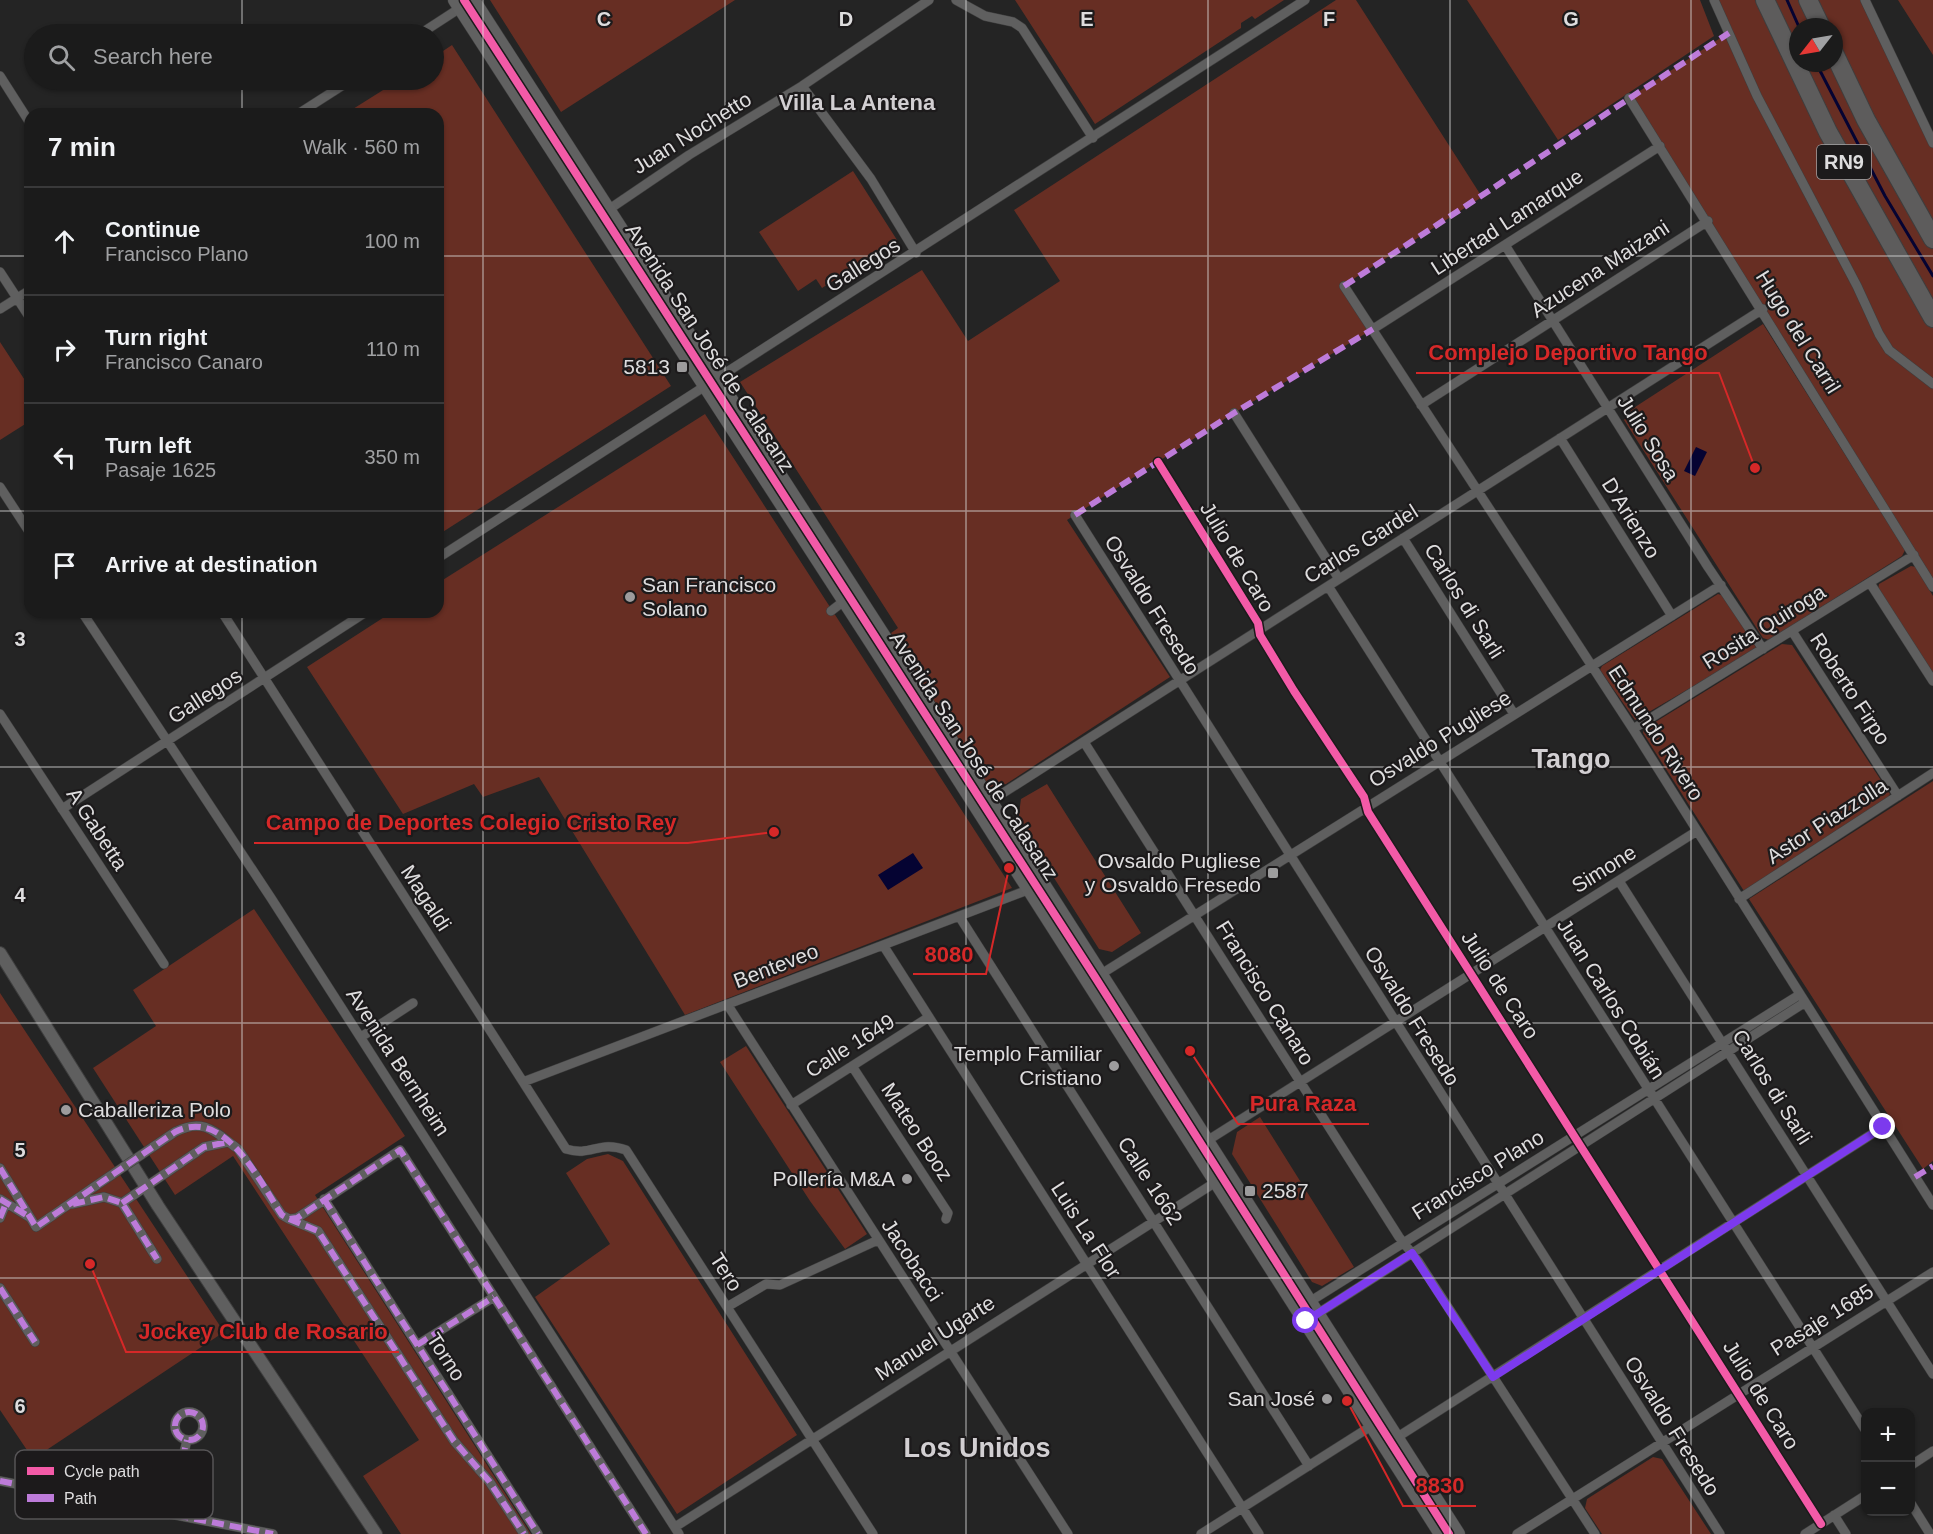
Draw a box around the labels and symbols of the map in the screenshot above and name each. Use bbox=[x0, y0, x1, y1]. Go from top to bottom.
text: C bbox=[597, 8, 611, 30]
text: D bbox=[839, 8, 853, 30]
text: E bbox=[1080, 8, 1094, 30]
text: F bbox=[1323, 8, 1335, 30]
text: G bbox=[1563, 8, 1579, 30]
north arrow bbox=[1789, 18, 1843, 72]
street label: Juan Nochetto bbox=[628, 87, 755, 178]
district label: Villa La Antena bbox=[779, 90, 936, 115]
road number: RN9 bbox=[1817, 145, 1871, 179]
street label: Libertad Lamarque bbox=[1427, 164, 1587, 279]
street label: Azucena Maizani bbox=[1526, 215, 1673, 322]
street label: Avenida San José de Calasanz bbox=[621, 219, 799, 476]
street label: Gallegos bbox=[821, 233, 904, 296]
street label: Hugo del Carril bbox=[1752, 266, 1845, 397]
callout: Complejo Deportivo Tango bbox=[1416, 333, 1719, 373]
text: Complejo Deportivo Tango bbox=[1428, 340, 1708, 365]
place label: 5813 bbox=[623, 355, 670, 378]
marker: 5813 bbox=[675, 360, 689, 374]
street label: Julio Sosa bbox=[1613, 391, 1684, 485]
street label: D'Arienzo bbox=[1598, 473, 1665, 562]
street label: Julio de Caro bbox=[1196, 498, 1279, 616]
street label: Carlos Gardel bbox=[1300, 499, 1422, 588]
street label: Osvaldo Fresedo bbox=[1100, 531, 1205, 679]
street label: Carlos di Sarli bbox=[1420, 539, 1509, 662]
place label: San Francisco Solano bbox=[642, 573, 776, 620]
street label: Rosita Quiroga bbox=[1698, 580, 1829, 673]
marker: San Francisco Solano bbox=[623, 590, 637, 604]
street label: Avenida San José de Calasanz bbox=[885, 627, 1063, 884]
text: 3 bbox=[14, 628, 26, 650]
street label: Roberto Firpo bbox=[1806, 629, 1895, 749]
street label: Edmundo Rivero bbox=[1604, 661, 1709, 805]
street label: Gallegos bbox=[164, 663, 246, 728]
street label: Osvaldo Pugliese bbox=[1364, 686, 1515, 792]
district label: Tango bbox=[1532, 744, 1610, 774]
street label: Astor Piazzolla bbox=[1762, 773, 1892, 868]
street label: A Gabetta bbox=[62, 783, 133, 874]
callout: Campo de Deportes Colegio Cristo Rey bbox=[254, 803, 688, 843]
text: Campo de Deportes Colegio Cristo Rey bbox=[266, 810, 677, 835]
street label: Simone bbox=[1567, 840, 1640, 897]
place label: Ovsaldo Pugliese y Osvaldo Fresedo bbox=[1085, 849, 1261, 896]
street label: Magaldi bbox=[397, 861, 456, 935]
marker: Ovsaldo Pugliese y Osvaldo Fresedo bbox=[1266, 866, 1280, 880]
text: 4 bbox=[14, 884, 26, 906]
street label: Juan Carlos Cobián bbox=[1553, 914, 1670, 1083]
street label: Francisco Canaro bbox=[1212, 916, 1319, 1069]
street label: Julio de Caro bbox=[1457, 927, 1544, 1043]
callout: 8080 bbox=[913, 934, 986, 974]
street label: Benteveo bbox=[730, 939, 821, 992]
text: 8080 bbox=[925, 942, 973, 967]
street label: Osvaldo Fresedo bbox=[1360, 942, 1465, 1090]
street label: Avenida Bernheim bbox=[342, 984, 455, 1140]
street label: Calle 1649 bbox=[801, 1009, 898, 1082]
street label: Carlos di Sarli bbox=[1728, 1025, 1817, 1148]
place label: Templo Familiar Cristiano bbox=[954, 1042, 1102, 1089]
marker: Templo Familiar Cristiano bbox=[1107, 1059, 1121, 1073]
street label: Mateo Booz bbox=[877, 1078, 958, 1185]
callout: Pura Raza bbox=[1238, 1084, 1369, 1124]
text: Pura Raza bbox=[1250, 1091, 1357, 1116]
place label: Caballeriza Polo bbox=[78, 1098, 231, 1121]
marker: Caballeriza Polo bbox=[59, 1103, 73, 1117]
route end bbox=[1869, 1113, 1895, 1139]
street label: Francisco Plano bbox=[1408, 1125, 1548, 1224]
street label: Calle 1662 bbox=[1113, 1132, 1187, 1229]
text: 5 bbox=[14, 1139, 26, 1161]
place label: Pollería M&A bbox=[772, 1167, 895, 1190]
marker: Pollería M&A bbox=[900, 1172, 914, 1186]
street label: Luis La Flor bbox=[1047, 1177, 1126, 1282]
place label: 2587 bbox=[1262, 1179, 1309, 1202]
marker: 2587 bbox=[1243, 1184, 1257, 1198]
street label: Jacobacci bbox=[877, 1214, 947, 1305]
street label: Tero bbox=[706, 1248, 747, 1295]
street label: Pasaje 1685 bbox=[1766, 1279, 1877, 1360]
street label: Manuel Ugarte bbox=[871, 1290, 999, 1385]
route start bbox=[1292, 1307, 1318, 1333]
callout: Jockey Club de Rosario bbox=[126, 1312, 399, 1352]
text: Jockey Club de Rosario bbox=[138, 1319, 388, 1344]
street label: Torno bbox=[422, 1328, 470, 1385]
street label: Julio de Caro bbox=[1719, 1336, 1804, 1453]
street label: Osvaldo Fresedo bbox=[1620, 1352, 1725, 1500]
place label: San José bbox=[1227, 1387, 1315, 1410]
marker: San José bbox=[1320, 1392, 1334, 1406]
text: 6 bbox=[14, 1395, 26, 1417]
district label: Los Unidos bbox=[904, 1433, 1051, 1463]
legend bbox=[15, 1450, 213, 1519]
text: Cycle path bbox=[64, 1463, 140, 1480]
callout: 8830 bbox=[1403, 1466, 1476, 1506]
text: 8830 bbox=[1416, 1473, 1464, 1498]
text: Path bbox=[64, 1490, 97, 1507]

